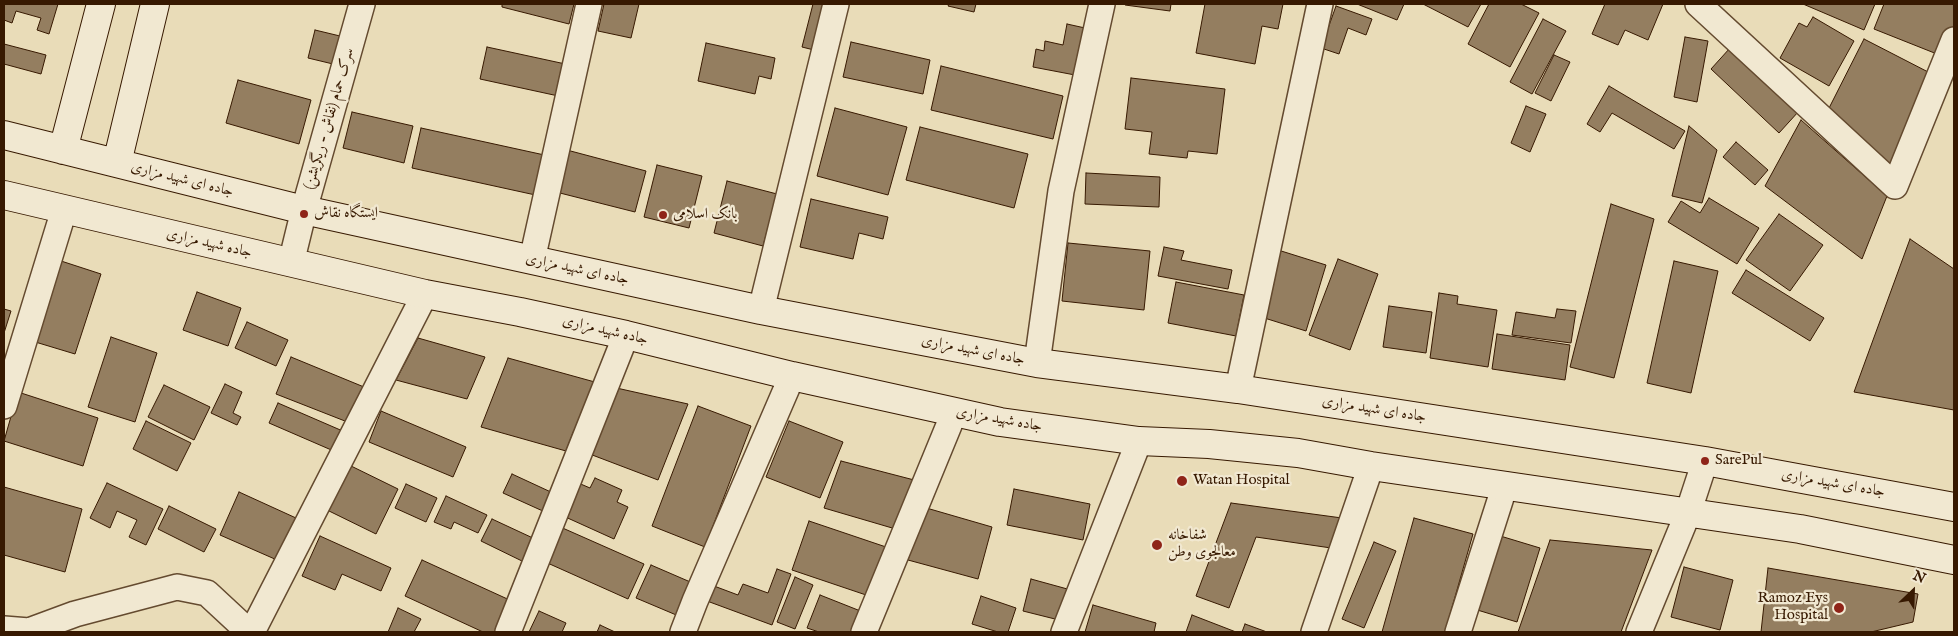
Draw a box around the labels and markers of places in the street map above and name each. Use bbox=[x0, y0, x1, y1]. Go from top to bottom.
place label: ایستگاه نقاش bbox=[314, 205, 378, 223]
place label: بانک اسلامی bbox=[673, 206, 737, 224]
marker: ایستگاه نقاش bbox=[298, 208, 310, 220]
marker: بانک اسلامی bbox=[657, 209, 669, 221]
place label: SarePul bbox=[1715, 452, 1762, 470]
marker: SarePul bbox=[1699, 455, 1711, 467]
place label: Watan Hospital bbox=[1193, 472, 1290, 490]
marker: Watan Hospital bbox=[1175, 474, 1189, 488]
place label: شفاخانه معالجوی وطن bbox=[1168, 527, 1236, 562]
marker: شفاخانه معالجوی وطن bbox=[1150, 538, 1164, 552]
place label: Ramoz Eys Hospital bbox=[1757, 590, 1828, 625]
marker: Ramoz Eys Hospital bbox=[1832, 601, 1846, 615]

